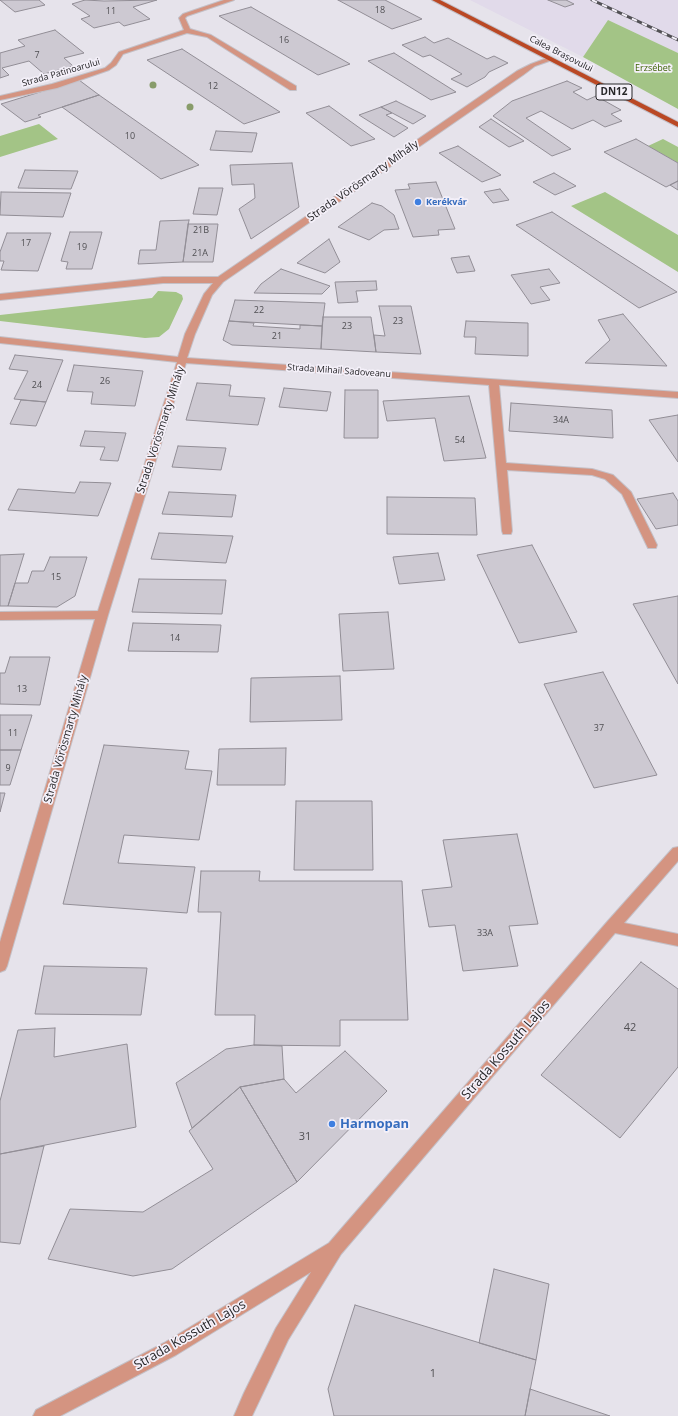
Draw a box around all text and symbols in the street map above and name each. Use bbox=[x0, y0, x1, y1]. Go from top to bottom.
house number: 18 bbox=[375, 5, 385, 15]
house number: 11 bbox=[106, 6, 116, 16]
street label: Calea Brașovului bbox=[528, 33, 594, 75]
house number: 16 bbox=[279, 35, 289, 45]
house number: 7 bbox=[34, 50, 40, 60]
street label: Strada Patinoarului bbox=[21, 57, 101, 89]
park label: Erzsébet bbox=[635, 63, 671, 73]
house number: 12 bbox=[208, 81, 218, 91]
road number: DN12 bbox=[596, 84, 632, 100]
house number: 10 bbox=[125, 131, 135, 141]
street label: Strada Vörösmarty Mihály bbox=[305, 138, 421, 224]
marker: Kerékvár bbox=[413, 197, 423, 207]
place label: Kerékvár bbox=[426, 197, 467, 207]
house number: 21B bbox=[193, 225, 209, 235]
house number: 17 bbox=[21, 238, 31, 248]
house number: 19 bbox=[77, 242, 87, 252]
house number: 21A bbox=[192, 248, 208, 258]
house number: 22 bbox=[254, 305, 264, 315]
house number: 23 bbox=[393, 316, 403, 326]
house number: 23 bbox=[342, 321, 352, 331]
house number: 21 bbox=[272, 331, 282, 341]
street label: Strada Mihail Sadoveanu bbox=[287, 362, 391, 380]
street label: Strada Vörösmarty Mihály bbox=[134, 365, 188, 495]
house number: 26 bbox=[100, 376, 110, 386]
house number: 24 bbox=[32, 380, 42, 390]
house number: 34A bbox=[553, 415, 569, 425]
house number: 54 bbox=[455, 435, 465, 445]
house number: 15 bbox=[51, 572, 61, 582]
house number: 14 bbox=[170, 633, 180, 643]
street label: Strada Vörösmarty Mihály bbox=[41, 673, 91, 805]
house number: 13 bbox=[17, 684, 27, 694]
house number: 37 bbox=[594, 723, 604, 733]
house number: 11 bbox=[8, 728, 18, 738]
house number: 9 bbox=[5, 763, 11, 773]
house number: 33A bbox=[477, 928, 493, 938]
street label: Strada Kossuth Lajos bbox=[459, 997, 553, 1103]
house number: 42 bbox=[624, 1021, 636, 1035]
place label: Harmopan bbox=[340, 1116, 409, 1132]
marker: Harmopan bbox=[327, 1119, 337, 1129]
house number: 31 bbox=[299, 1130, 311, 1144]
street label: Strada Kossuth Lajos bbox=[131, 1297, 249, 1373]
house number: 1 bbox=[430, 1367, 436, 1381]

